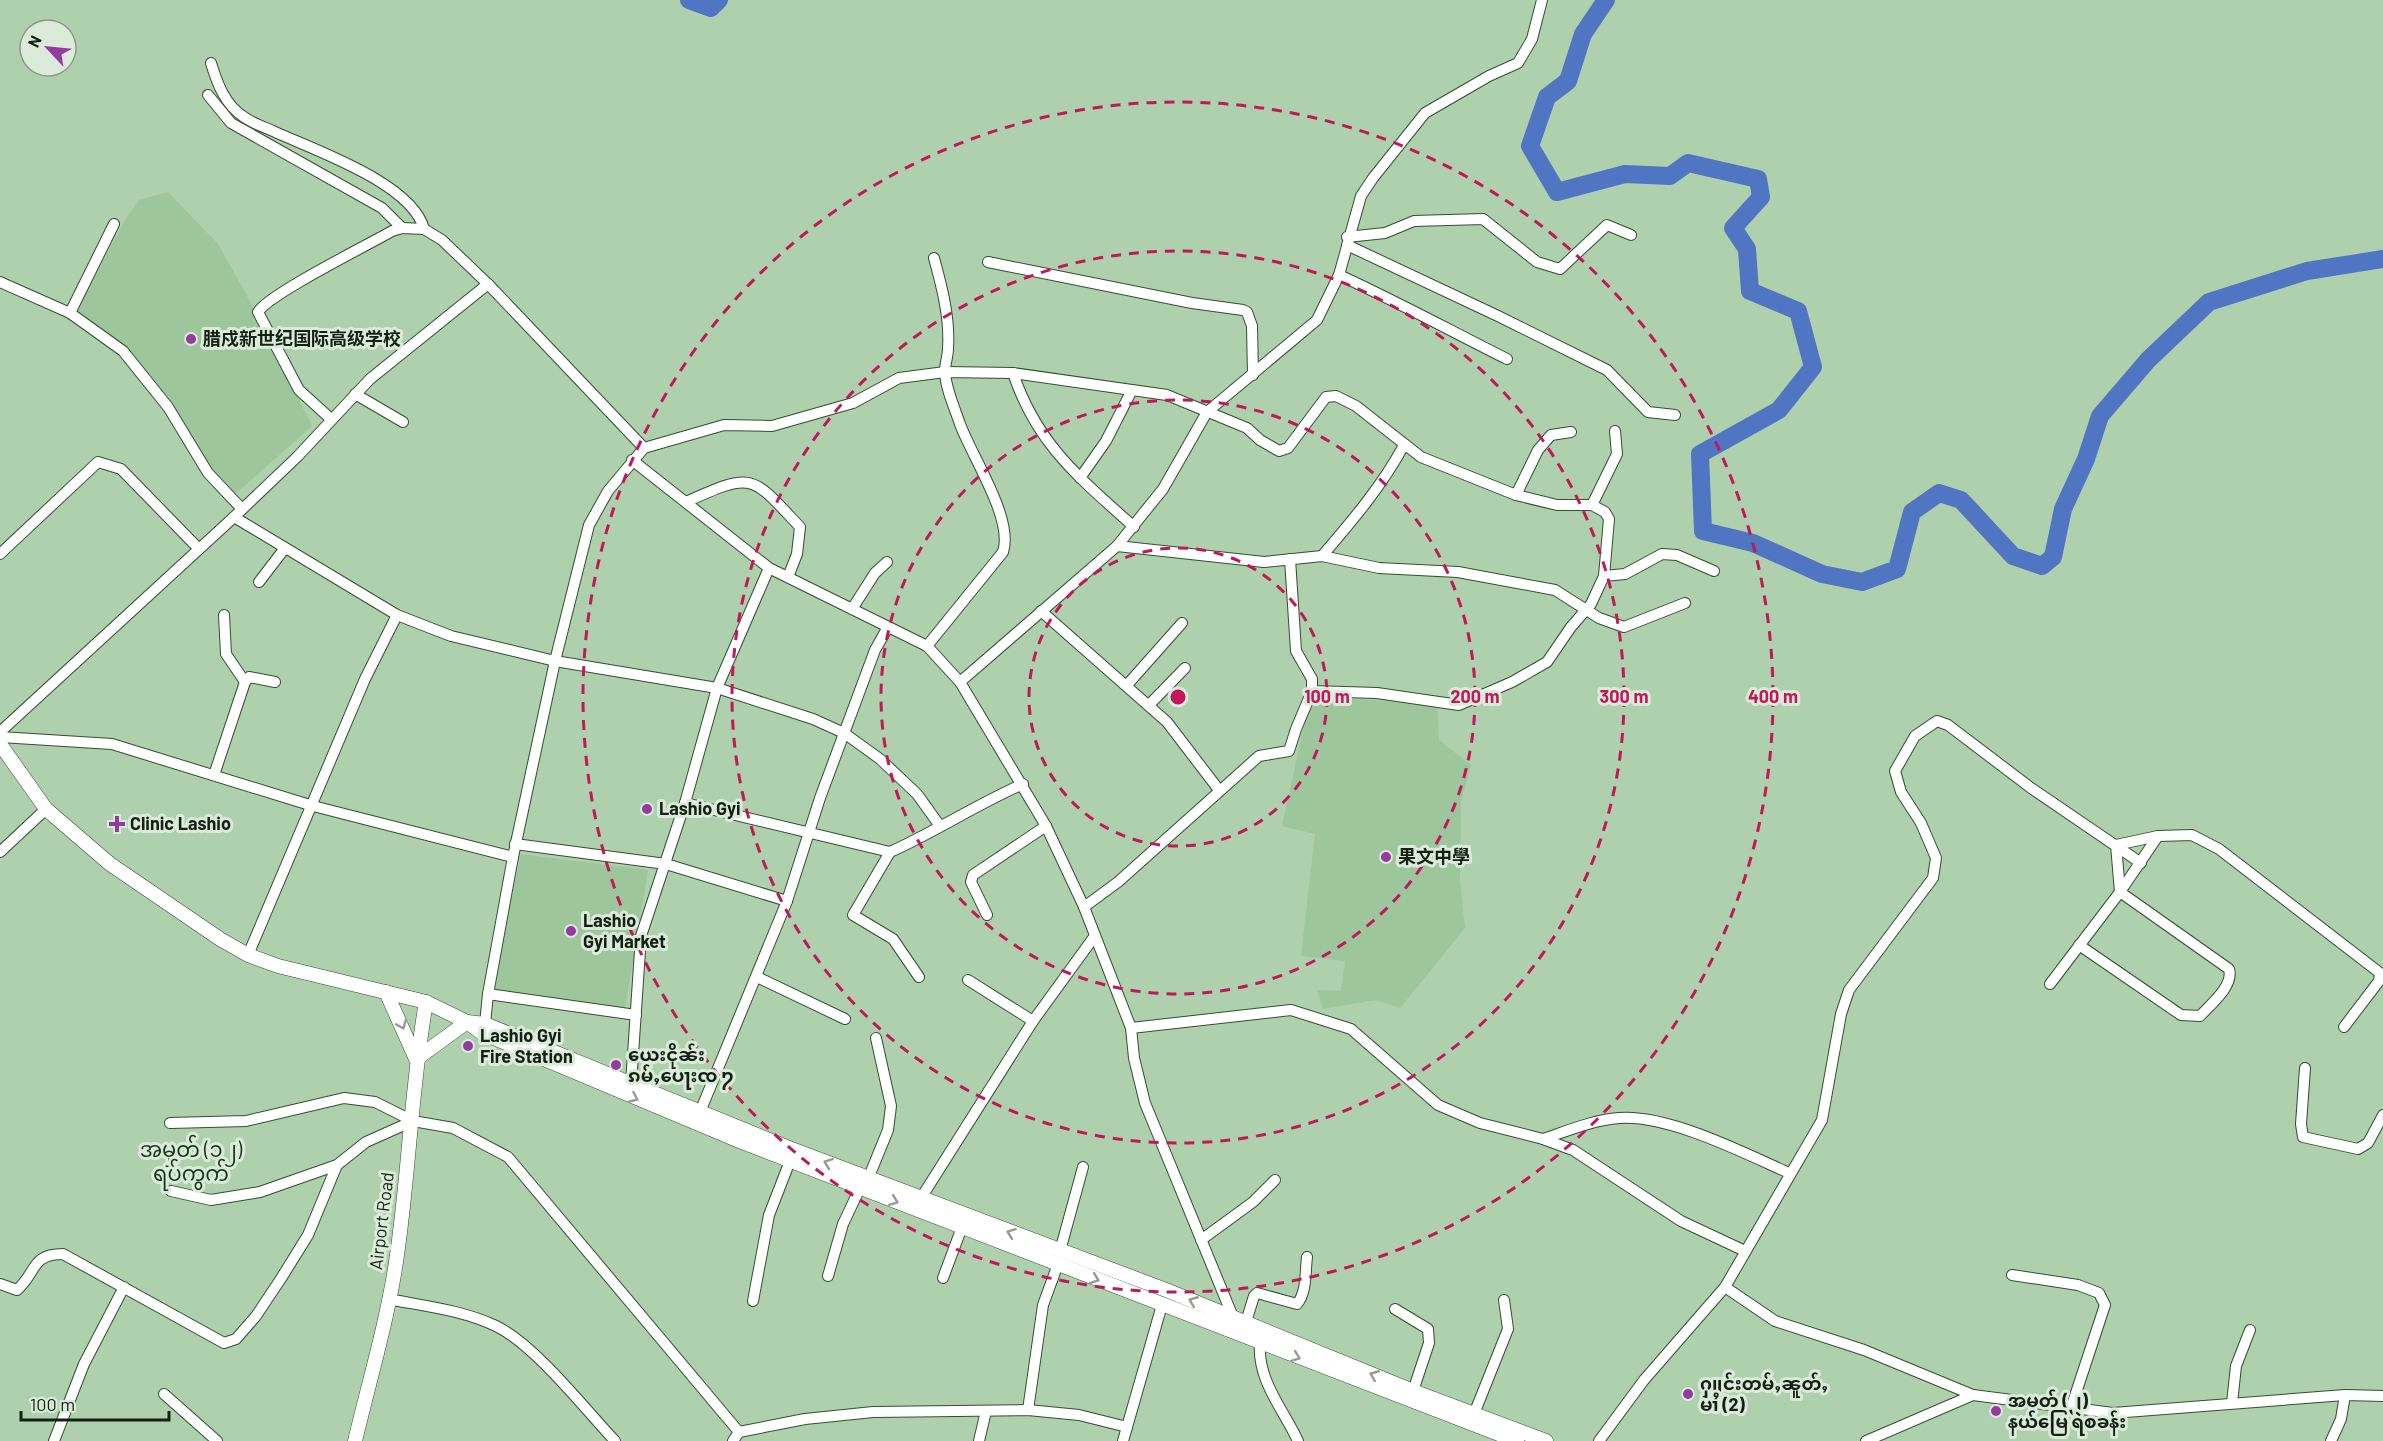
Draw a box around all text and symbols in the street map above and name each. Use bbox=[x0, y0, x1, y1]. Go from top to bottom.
north arrow bbox=[18, 18, 78, 78]
text: N bbox=[23, 32, 45, 50]
place label: 腊戍新世纪国际高级学校 bbox=[203, 327, 401, 349]
marker: 腊戍新世纪国际高级学校 bbox=[184, 332, 198, 346]
text: 100 m bbox=[1304, 685, 1350, 707]
text: 200 m bbox=[1450, 685, 1500, 707]
text: 300 m bbox=[1600, 685, 1648, 707]
text: 400 m bbox=[1748, 685, 1798, 707]
centre of rings bbox=[1168, 687, 1188, 707]
place label: Lashio Gyi bbox=[659, 797, 741, 819]
marker: Lashio Gyi bbox=[640, 802, 654, 816]
place label: Clinic Lashio bbox=[130, 812, 231, 834]
marker: Clinic Lashio bbox=[108, 815, 126, 833]
place label: 果文中學 bbox=[1398, 845, 1470, 867]
marker: 果文中學 bbox=[1379, 850, 1393, 864]
place label: Lashio Gyi Market bbox=[583, 909, 666, 952]
marker: Lashio Gyi Market bbox=[564, 924, 578, 938]
one-way arrow bbox=[395, 1019, 407, 1030]
place label: Lashio Gyi Fire Station bbox=[480, 1024, 573, 1067]
marker: Lashio Gyi Fire Station bbox=[461, 1039, 475, 1053]
place label: ယေးငိုၼ်း ၵမ်ႇပေႃးၸ ႒ bbox=[628, 1043, 733, 1090]
marker: ယေးငိုၼ်း ၵမ်ႇပေႃးၸ ႒ bbox=[609, 1058, 623, 1072]
one-way arrow bbox=[628, 1090, 639, 1102]
district label: အမှတ် (၁၂) ရပ်ကွက် bbox=[140, 1134, 243, 1191]
one-way arrow bbox=[824, 1158, 835, 1170]
street label: Airport Road bbox=[364, 1171, 398, 1271]
one-way arrow bbox=[888, 1193, 898, 1206]
one-way arrow bbox=[1006, 1227, 1016, 1240]
one-way arrow bbox=[1089, 1272, 1100, 1284]
one-way arrow bbox=[1188, 1296, 1199, 1308]
one-way arrow bbox=[1290, 1350, 1301, 1362]
one-way arrow bbox=[1369, 1370, 1380, 1382]
place label: ႁူင်းတမ်ႇၼူတ်ႇ မၢႆ (2) bbox=[1700, 1372, 1829, 1415]
scale bar bbox=[21, 1384, 170, 1422]
marker: ႁူင်းတမ်ႇၼူတ်ႇ မၢႆ (2) bbox=[1681, 1387, 1695, 1401]
place label: အမှတ် (၂) နယ်မြေ ရဲစခန်း bbox=[2008, 1389, 2126, 1436]
text: 100 m bbox=[30, 1393, 75, 1415]
marker: အမှတ် (၂) နယ်မြေ ရဲစခန်း bbox=[1989, 1404, 2003, 1418]

